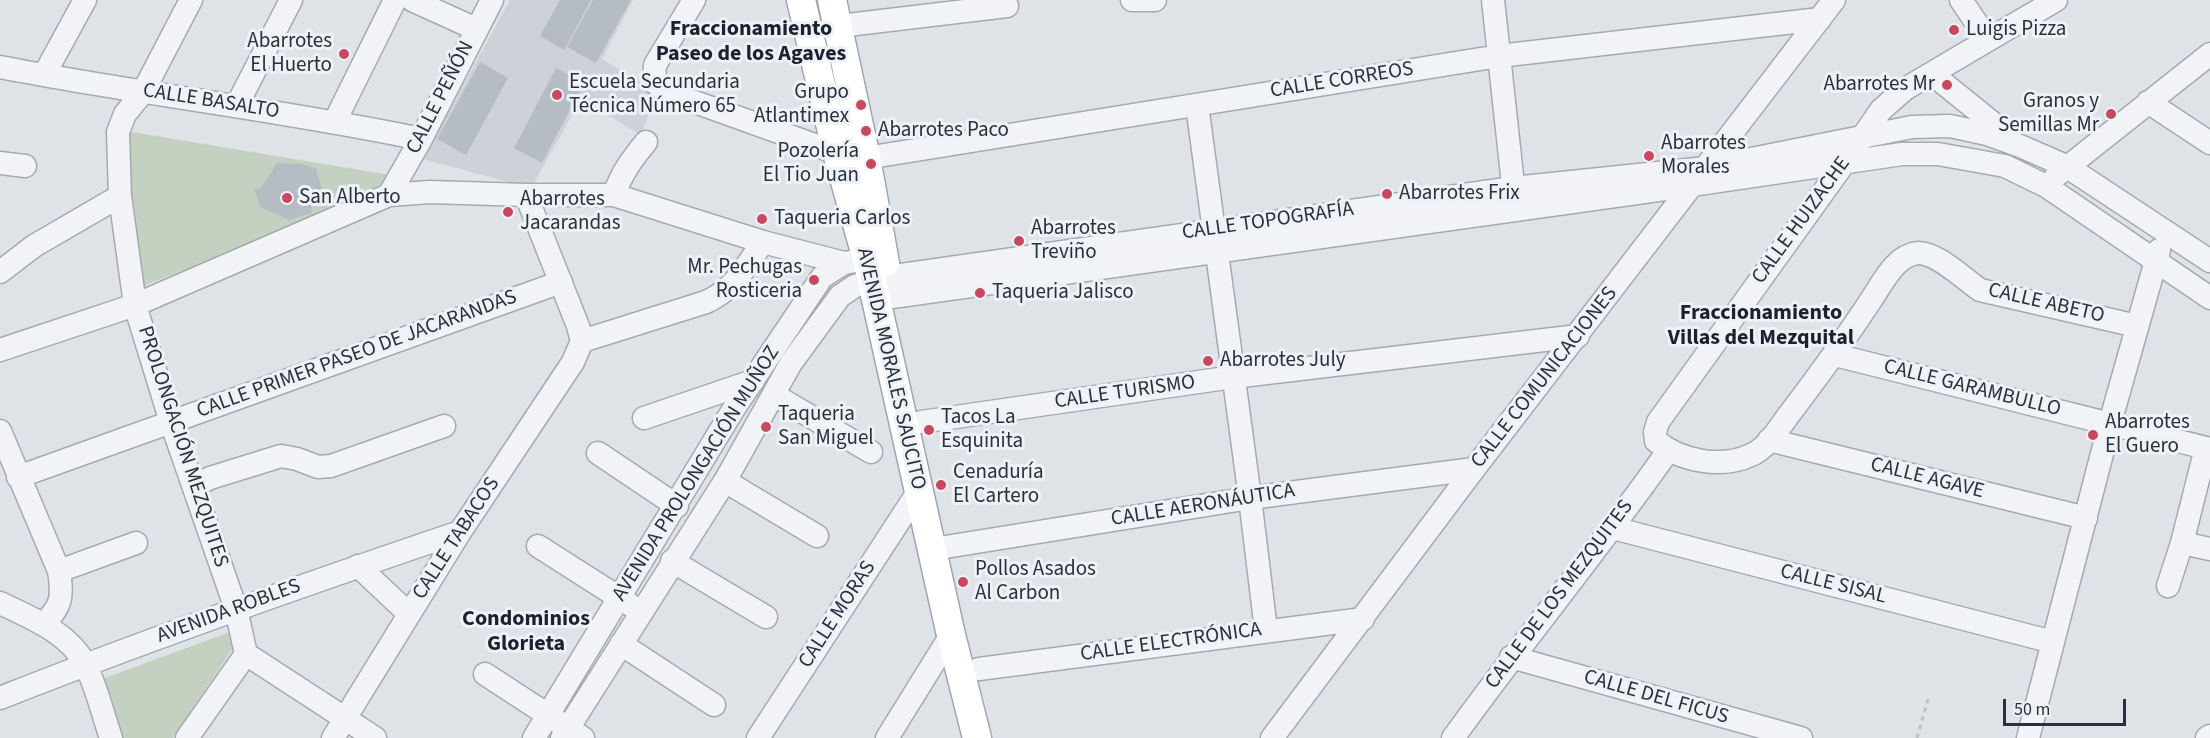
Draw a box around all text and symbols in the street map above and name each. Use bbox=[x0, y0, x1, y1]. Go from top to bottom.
district label: Fraccionamiento Paseo de los Agaves bbox=[656, 17, 846, 68]
place label: Luigis Pizza bbox=[1966, 17, 2066, 43]
marker: Luigis Pizza bbox=[1947, 23, 1961, 37]
place label: Abarrotes El Huerto bbox=[247, 29, 332, 79]
street label: CALLE PEÑÓN bbox=[402, 37, 480, 159]
marker: Abarrotes El Huerto bbox=[337, 47, 351, 61]
street label: CALLE CORREOS bbox=[1269, 57, 1415, 105]
place label: Escuela Secundaria Técnica Número 65 bbox=[569, 70, 740, 120]
place label: Abarrotes Mr bbox=[1824, 72, 1935, 98]
marker: Abarrotes Mr bbox=[1940, 78, 1954, 92]
street label: CALLE BASALTO bbox=[141, 79, 281, 125]
place label: Grupo Atlantimex bbox=[754, 80, 849, 130]
marker: Escuela Secundaria Técnica Número 65 bbox=[550, 88, 564, 102]
place label: Granos y Semillas Mr bbox=[1998, 89, 2099, 139]
marker: Grupo Atlantimex bbox=[854, 98, 868, 112]
marker: Granos y Semillas Mr bbox=[2104, 107, 2118, 121]
place label: Abarrotes Paco bbox=[878, 118, 1009, 144]
marker: Abarrotes Paco bbox=[859, 124, 873, 138]
place label: Abarrotes Morales bbox=[1661, 131, 1746, 181]
place label: Pozolería El Tio Juan bbox=[763, 139, 859, 189]
marker: Abarrotes Morales bbox=[1642, 149, 1656, 163]
street label: CALLE HUIZACHE bbox=[1747, 153, 1857, 289]
marker: Pozolería El Tio Juan bbox=[864, 157, 878, 171]
place label: Abarrotes Frix bbox=[1399, 181, 1520, 207]
place label: San Alberto bbox=[299, 185, 401, 211]
place label: Abarrotes Jacarandas bbox=[520, 187, 620, 237]
marker: Abarrotes Frix bbox=[1380, 187, 1394, 201]
marker: San Alberto bbox=[280, 191, 294, 205]
street label: CALLE TOPOGRAFÍA bbox=[1181, 197, 1355, 247]
marker: Abarrotes Jacarandas bbox=[501, 205, 515, 219]
place label: Taqueria Carlos bbox=[774, 206, 910, 232]
marker: Taqueria Carlos bbox=[755, 212, 769, 226]
place label: Abarrotes Treviño bbox=[1031, 216, 1116, 266]
marker: Abarrotes Treviño bbox=[1012, 234, 1026, 248]
street label: AVENIDA MORALES SAUCITO bbox=[850, 246, 930, 492]
place label: Mr. Pechugas Rosticeria bbox=[687, 255, 802, 305]
marker: Mr. Pechugas Rosticeria bbox=[807, 273, 821, 287]
street label: CALLE ABETO bbox=[1985, 278, 2107, 330]
place label: Taqueria Jalisco bbox=[992, 280, 1134, 306]
street label: CALLE COMUNICACIONES bbox=[1466, 282, 1624, 474]
street label: CALLE PRIMER PASEO DE JACARANDAS bbox=[194, 285, 520, 425]
marker: Taqueria Jalisco bbox=[973, 286, 987, 300]
district label: Fraccionamiento Villas del Mezquital bbox=[1668, 301, 1854, 352]
street label: PROLONGACIÓN MEZQUITES bbox=[131, 323, 233, 571]
street label: AVENIDA PROLONGACIÓN MUÑOZ bbox=[608, 342, 786, 606]
place label: Abarrotes July bbox=[1220, 348, 1346, 374]
marker: Abarrotes July bbox=[1201, 354, 1215, 368]
street label: CALLE GARAMBULLO bbox=[1881, 355, 2063, 423]
street label: CALLE TURISMO bbox=[1053, 371, 1197, 415]
place label: Taqueria San Miguel bbox=[778, 402, 874, 452]
place label: Tacos La Esquinita bbox=[941, 405, 1023, 455]
place label: Abarrotes El Guero bbox=[2105, 410, 2190, 460]
marker: Taqueria San Miguel bbox=[759, 420, 773, 434]
marker: Tacos La Esquinita bbox=[922, 423, 936, 437]
marker: Abarrotes El Guero bbox=[2086, 428, 2100, 442]
street label: CALLE AGAVE bbox=[1868, 453, 1986, 505]
place label: Cenaduría El Cartero bbox=[953, 460, 1044, 510]
street label: CALLE TABACOS bbox=[408, 473, 506, 605]
marker: Cenaduría El Cartero bbox=[934, 478, 948, 492]
street label: CALLE AERONÁUTICA bbox=[1109, 479, 1297, 533]
street label: CALLE DE LOS MEZQUITES bbox=[1481, 496, 1639, 694]
street label: CALLE MORAS bbox=[794, 557, 882, 673]
place label: Pollos Asados Al Carbon bbox=[975, 557, 1096, 607]
street label: CALLE SISAL bbox=[1777, 560, 1889, 610]
street label: AVENIDA ROBLES bbox=[154, 574, 304, 650]
marker: Pollos Asados Al Carbon bbox=[956, 575, 970, 589]
district label: Condominios Glorieta bbox=[462, 607, 590, 658]
street label: CALLE ELECTRÓNICA bbox=[1079, 618, 1263, 668]
street label: CALLE DEL FICUS bbox=[1581, 665, 1731, 731]
scale bar bbox=[2006, 687, 2129, 725]
text: 50 m bbox=[2014, 697, 2050, 722]

